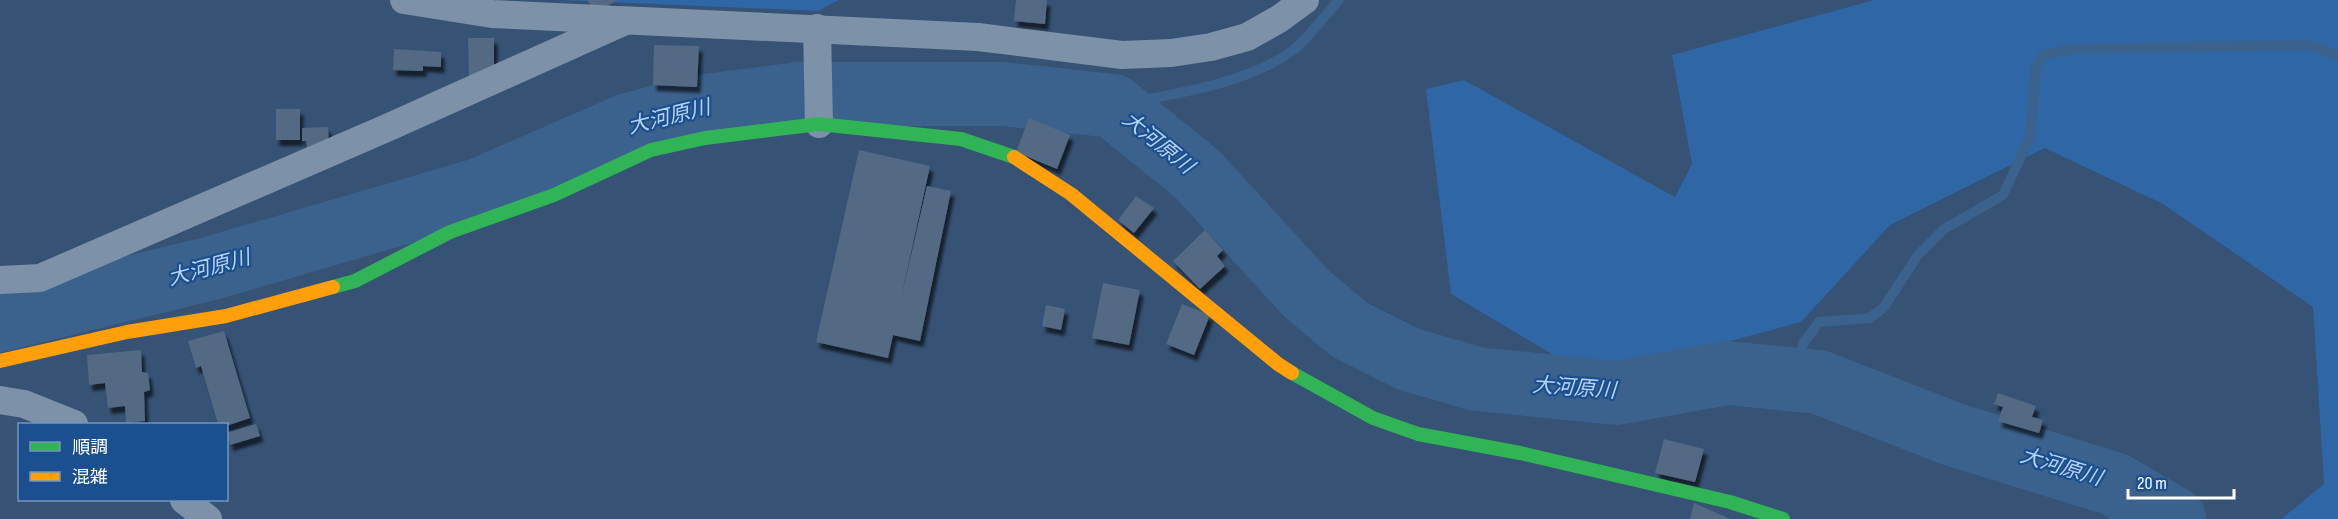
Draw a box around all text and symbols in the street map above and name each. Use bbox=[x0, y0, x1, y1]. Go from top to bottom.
water label: 大河原川 bbox=[625, 94, 715, 139]
water label: 大河原川 bbox=[1117, 107, 1200, 180]
water label: 大河原川 bbox=[165, 245, 255, 291]
water label: 大河原川 bbox=[1531, 373, 1619, 404]
legend bbox=[18, 423, 228, 501]
text: 順調 bbox=[72, 437, 108, 458]
water label: 大河原川 bbox=[2017, 443, 2107, 492]
scale bar bbox=[2128, 462, 2234, 500]
text: 混雑 bbox=[72, 467, 108, 488]
text: 20 m bbox=[2137, 473, 2167, 494]

